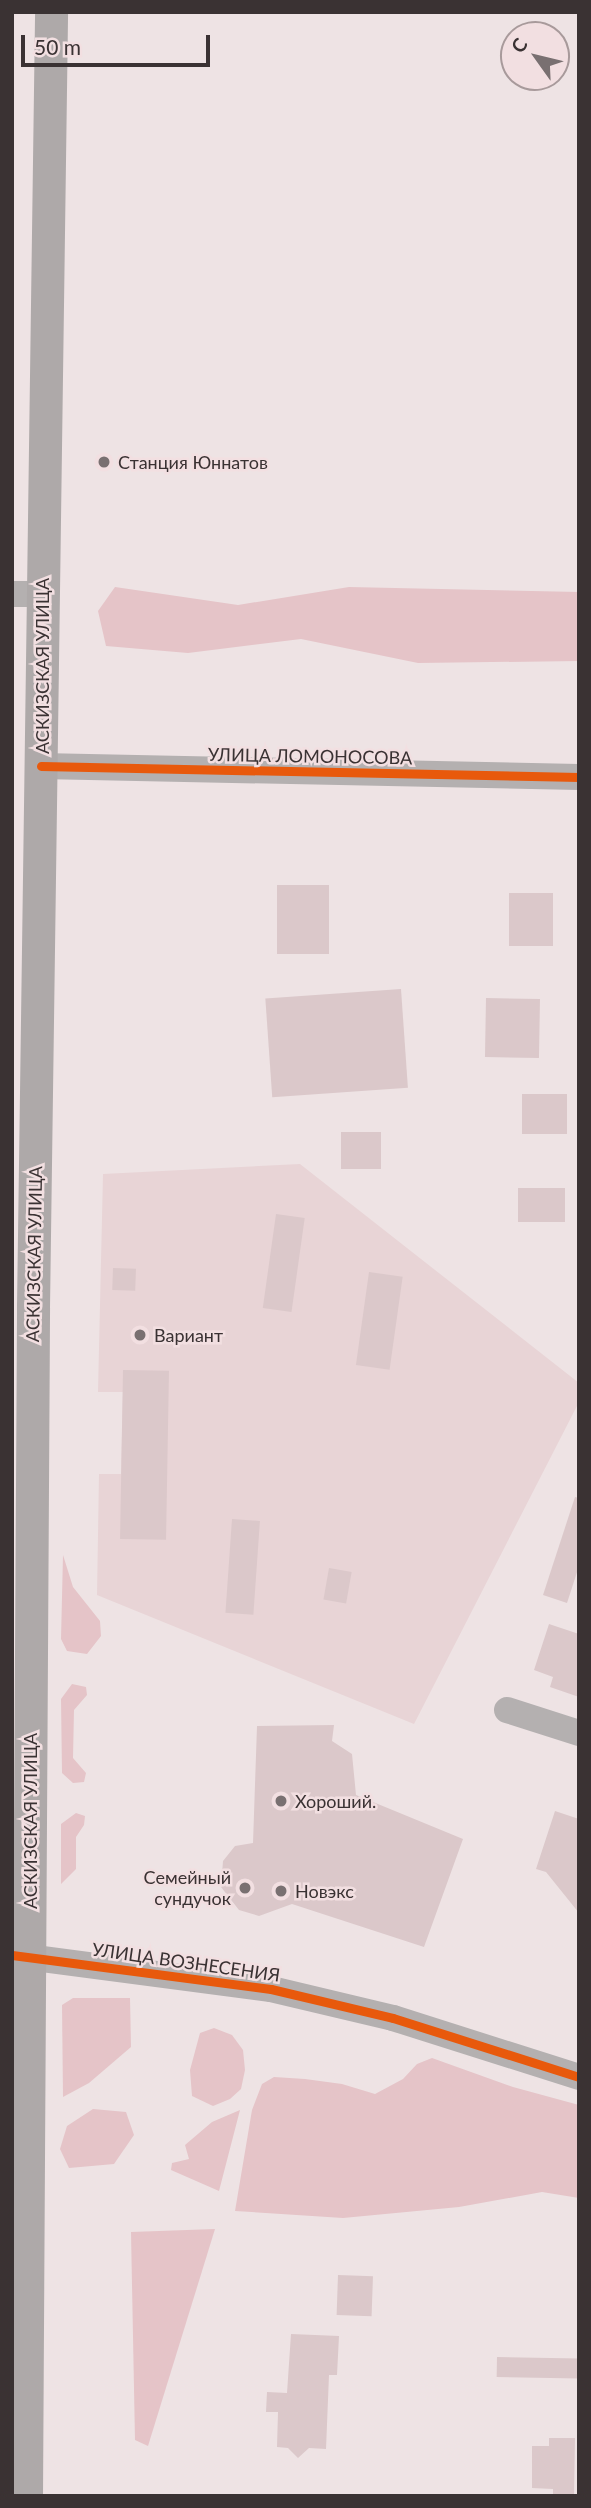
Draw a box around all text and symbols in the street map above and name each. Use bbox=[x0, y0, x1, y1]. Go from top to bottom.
scale bar bbox=[24, 21, 214, 65]
north arrow bbox=[500, 21, 570, 91]
text: С bbox=[506, 33, 532, 57]
text: 50 m bbox=[34, 34, 81, 59]
place label: Станция Юннатов bbox=[118, 451, 268, 473]
marker: Станция Юннатов bbox=[96, 454, 112, 470]
street label: АСКИЗСКАЯ УЛИЦА bbox=[31, 578, 53, 754]
street label: УЛИЦА ЛОМОНОСОВА bbox=[208, 743, 412, 769]
street label: АСКИЗСКАЯ УЛИЦА bbox=[22, 1166, 46, 1342]
place label: Вариант bbox=[154, 1324, 223, 1346]
marker: Вариант bbox=[132, 1327, 148, 1343]
street label: АСКИЗСКАЯ УЛИЦА bbox=[19, 1733, 41, 1909]
place label: Хороший. bbox=[295, 1790, 376, 1812]
marker: Хороший. bbox=[273, 1793, 289, 1809]
place label: Семейный сундучок bbox=[144, 1867, 231, 1910]
marker: Семейный сундучок bbox=[237, 1880, 253, 1896]
place label: Новэкс bbox=[295, 1880, 354, 1902]
marker: Новэкс bbox=[273, 1883, 289, 1899]
street label: УЛИЦА ВОЗНЕСЕНИЯ bbox=[91, 1938, 281, 1986]

